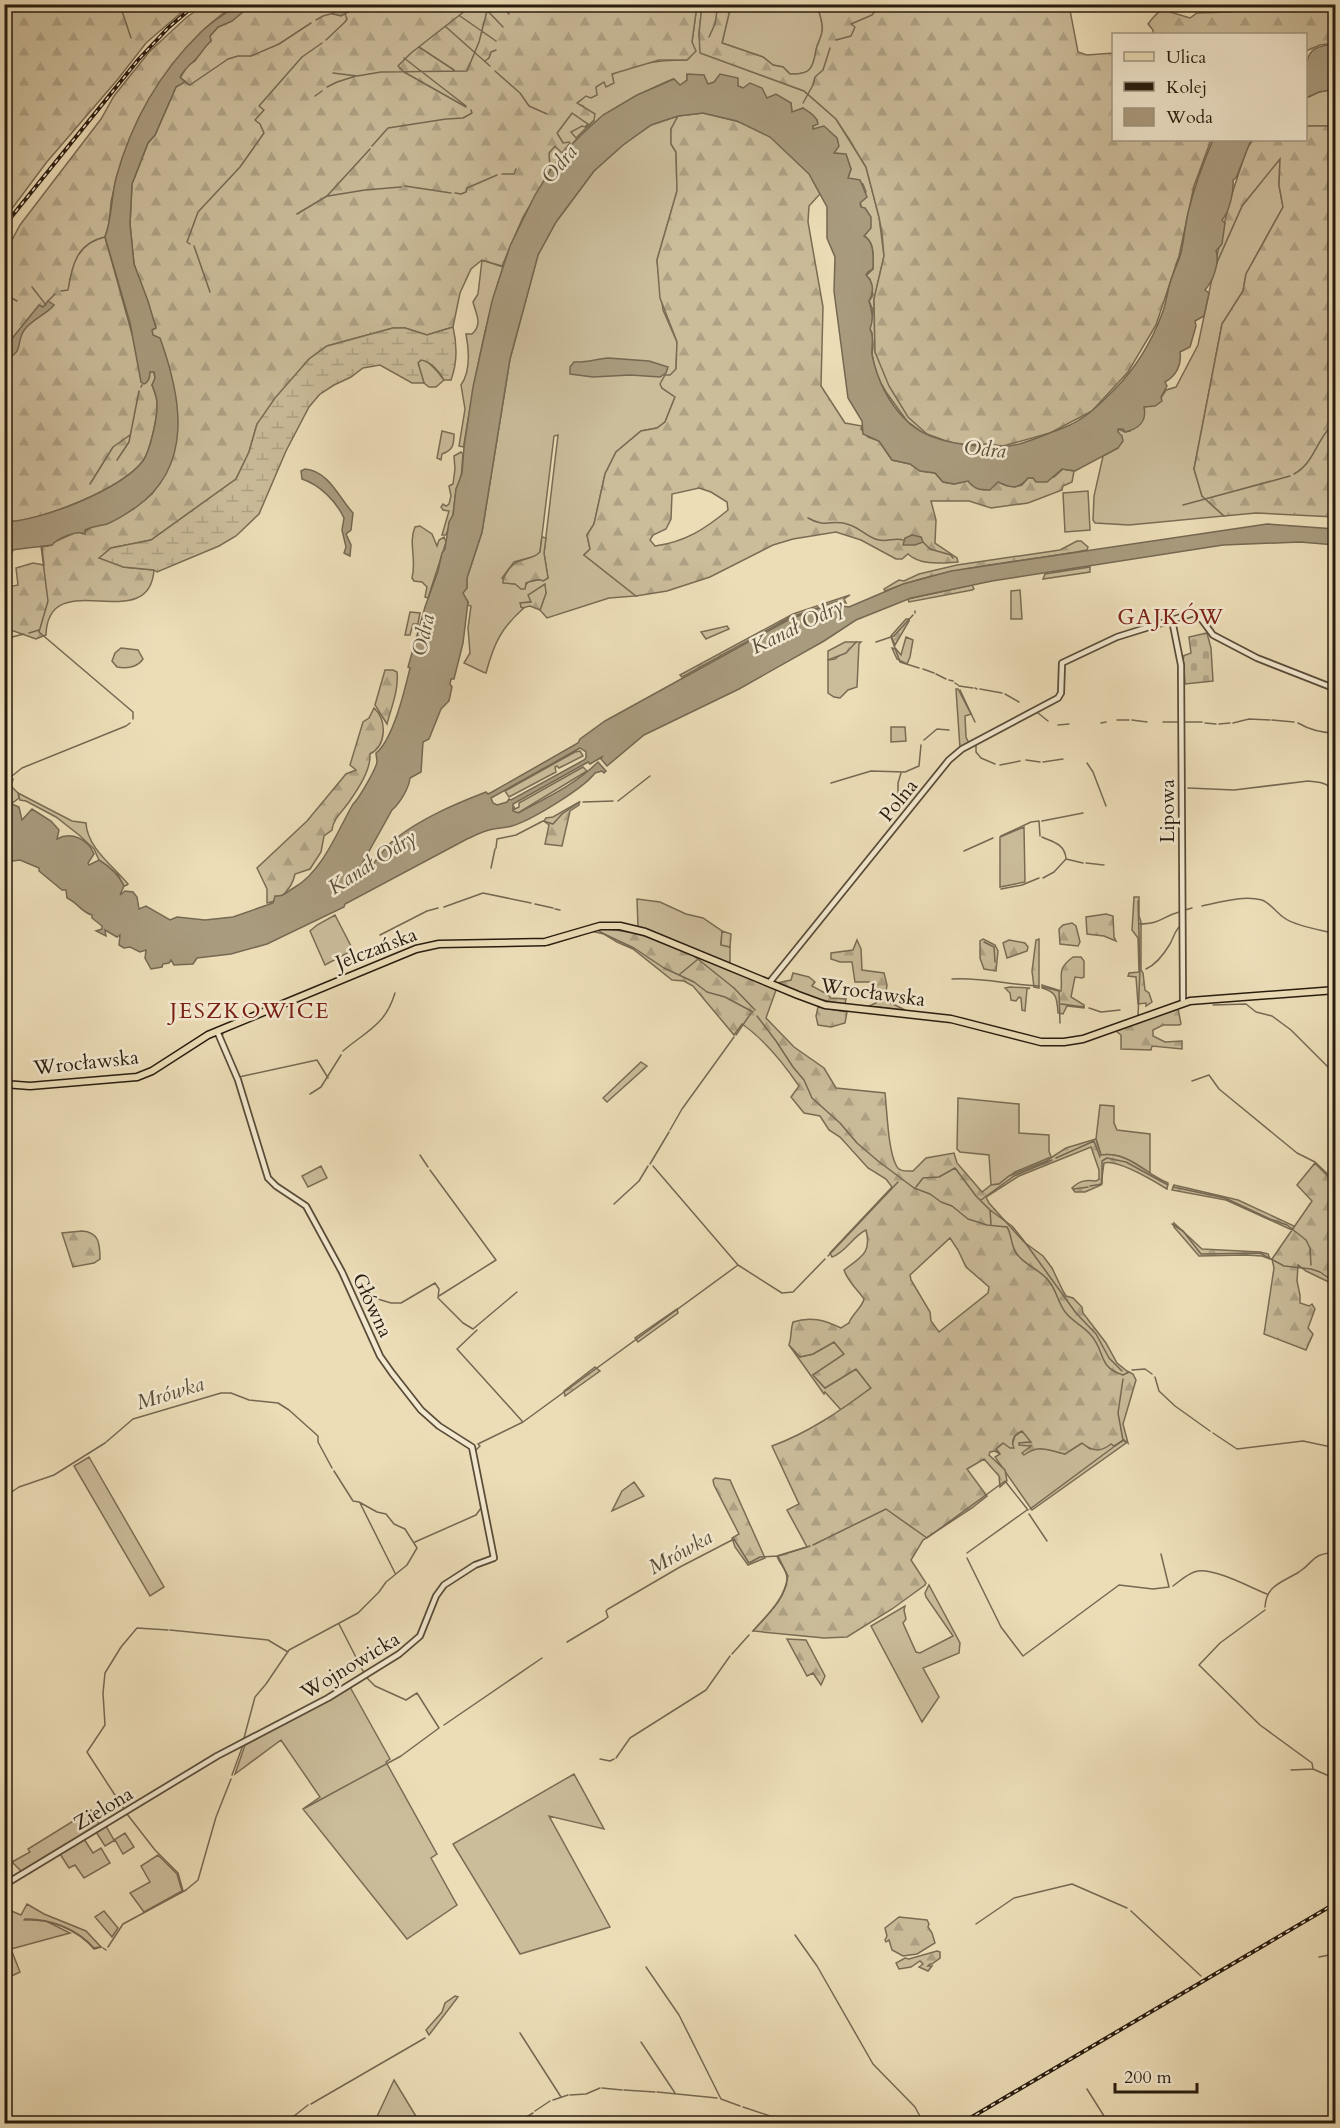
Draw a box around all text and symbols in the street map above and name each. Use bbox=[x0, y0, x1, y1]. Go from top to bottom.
legend bbox=[1112, 33, 1307, 141]
text: Ulica bbox=[1166, 45, 1207, 70]
text: Kolej bbox=[1166, 75, 1207, 100]
text: Woda bbox=[1165, 105, 1213, 130]
water label: Odra bbox=[535, 139, 584, 190]
water label: Odra bbox=[963, 433, 1007, 466]
water label: Kanał Odry bbox=[746, 591, 849, 661]
district label: GAJKÓW bbox=[1117, 602, 1225, 632]
water label: Odra bbox=[405, 611, 442, 659]
street label: Polna bbox=[873, 773, 924, 827]
street label: Lipowa bbox=[1154, 779, 1181, 843]
water label: Kanał Odry bbox=[322, 823, 422, 902]
street label: Jelczańska bbox=[329, 920, 421, 977]
street label: Wrocławska bbox=[818, 972, 927, 1013]
district label: JESZKOWICE bbox=[167, 996, 330, 1026]
street label: Wrocławska bbox=[31, 1044, 140, 1082]
street label: Główna bbox=[346, 1269, 399, 1342]
water label: Mrówka bbox=[133, 1369, 208, 1417]
water label: Mrówka bbox=[643, 1523, 718, 1582]
street label: Wojnowicka bbox=[295, 1625, 405, 1706]
street label: Zielona bbox=[69, 1780, 138, 1837]
scale bar bbox=[1115, 2056, 1198, 2094]
text: 200 m bbox=[1124, 2065, 1172, 2090]

